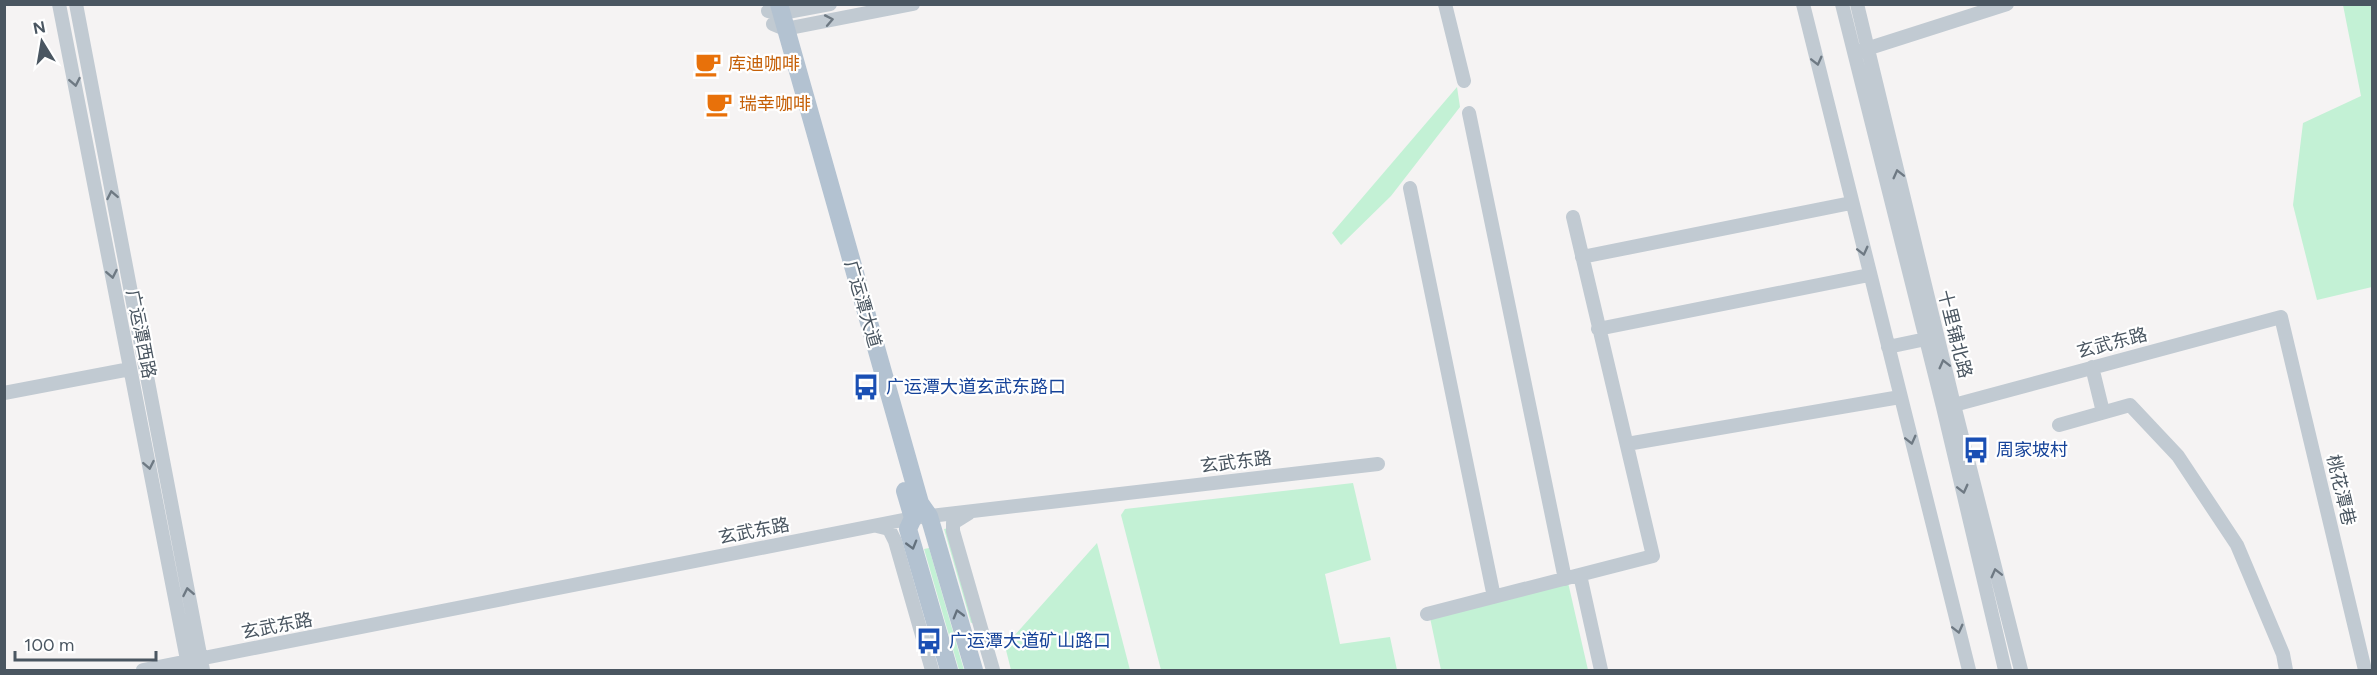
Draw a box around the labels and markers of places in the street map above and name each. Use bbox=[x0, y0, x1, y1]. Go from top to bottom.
cafe icon: 库迪咖啡 bbox=[693, 49, 723, 79]
place label: 库迪咖啡 bbox=[728, 53, 800, 75]
cafe icon: 瑞幸咖啡 bbox=[704, 89, 734, 119]
place label: 瑞幸咖啡 bbox=[739, 93, 811, 115]
bus stop icon: 广运潭大道玄武东路口 bbox=[851, 372, 881, 402]
place label: 广运潭大道玄武东路口 bbox=[886, 376, 1066, 398]
bus stop icon: 周家坡村 bbox=[1961, 435, 1991, 465]
place label: 周家坡村 bbox=[1996, 439, 2068, 461]
bus stop icon: 广运潭大道矿山路口 bbox=[914, 626, 944, 656]
place label: 广运潭大道矿山路口 bbox=[949, 630, 1111, 652]

